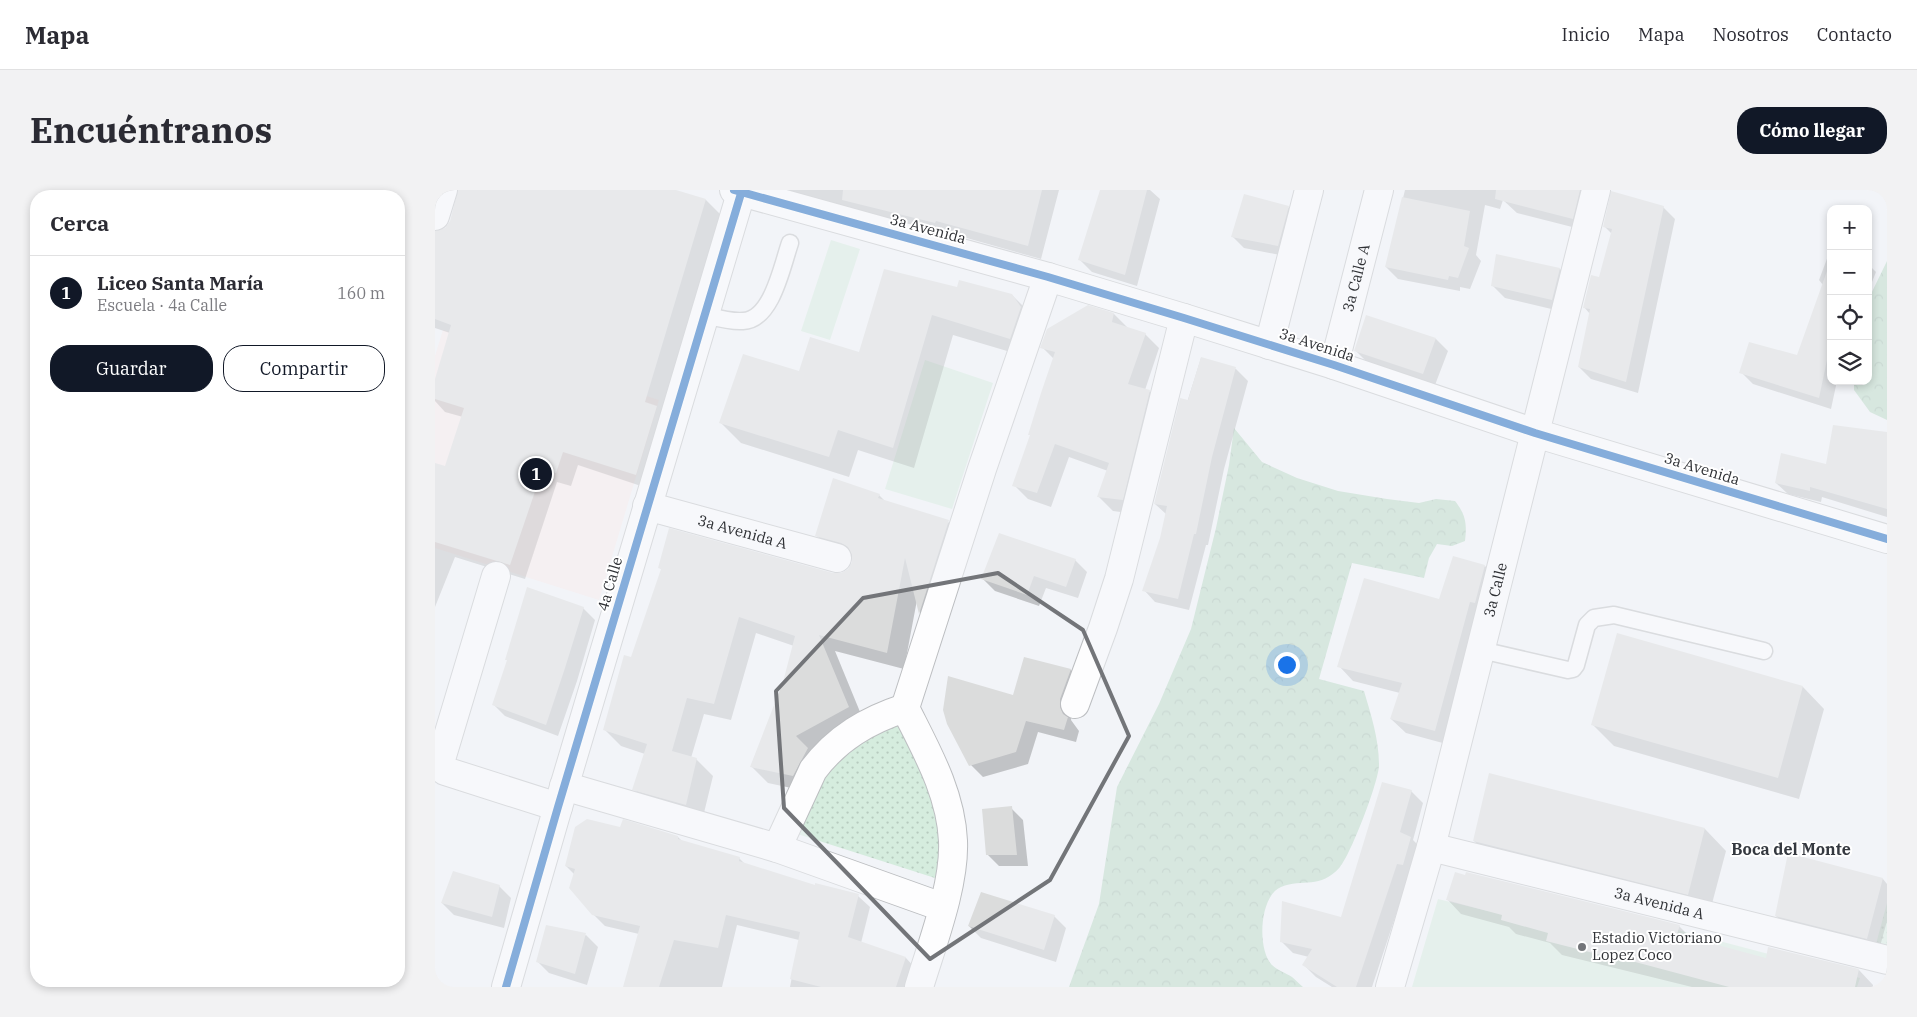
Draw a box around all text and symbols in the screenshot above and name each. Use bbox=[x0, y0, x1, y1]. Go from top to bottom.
text: Mapa bbox=[25, 19, 89, 51]
text: Inicio bbox=[1562, 23, 1610, 46]
text: Mapa bbox=[1638, 23, 1685, 46]
text: Nosotros bbox=[1713, 23, 1789, 46]
text: Contacto bbox=[1817, 23, 1892, 46]
text: Encuéntranos bbox=[30, 107, 272, 153]
button: Cómo llegar bbox=[1737, 107, 1887, 154]
map controls bbox=[1827, 205, 1872, 385]
button: + bbox=[1827, 205, 1872, 250]
text: Cerca bbox=[50, 209, 109, 237]
street label: 3a Avenida bbox=[888, 209, 968, 248]
street label: 3a Calle A bbox=[1338, 241, 1374, 314]
button: − bbox=[1827, 250, 1872, 295]
text: Liceo Santa María bbox=[97, 271, 264, 295]
text: 1 bbox=[61, 283, 71, 303]
text: 160 m bbox=[337, 283, 385, 303]
text: Escuela · 4a Calle bbox=[97, 295, 227, 315]
button: locate bbox=[1827, 295, 1872, 340]
street label: 3a Avenida bbox=[1277, 323, 1357, 366]
button: layers bbox=[1827, 340, 1872, 385]
button: Guardar bbox=[50, 345, 213, 392]
button: Compartir bbox=[223, 345, 385, 392]
street label: 3a Avenida bbox=[1662, 448, 1742, 489]
pin: 1 bbox=[520, 455, 552, 493]
street label: 3a Avenida A bbox=[696, 510, 790, 553]
street label: 4a Calle bbox=[593, 555, 626, 613]
street label: 3a Calle bbox=[1479, 560, 1511, 619]
your location bbox=[1274, 652, 1300, 678]
district label: Boca del Monte bbox=[1731, 839, 1851, 859]
street label: 3a Avenida A bbox=[1612, 883, 1707, 923]
place label: Estadio Victoriano Lopez Coco bbox=[1592, 928, 1722, 964]
marker: Estadio Victoriano Lopez Coco bbox=[1576, 941, 1588, 953]

